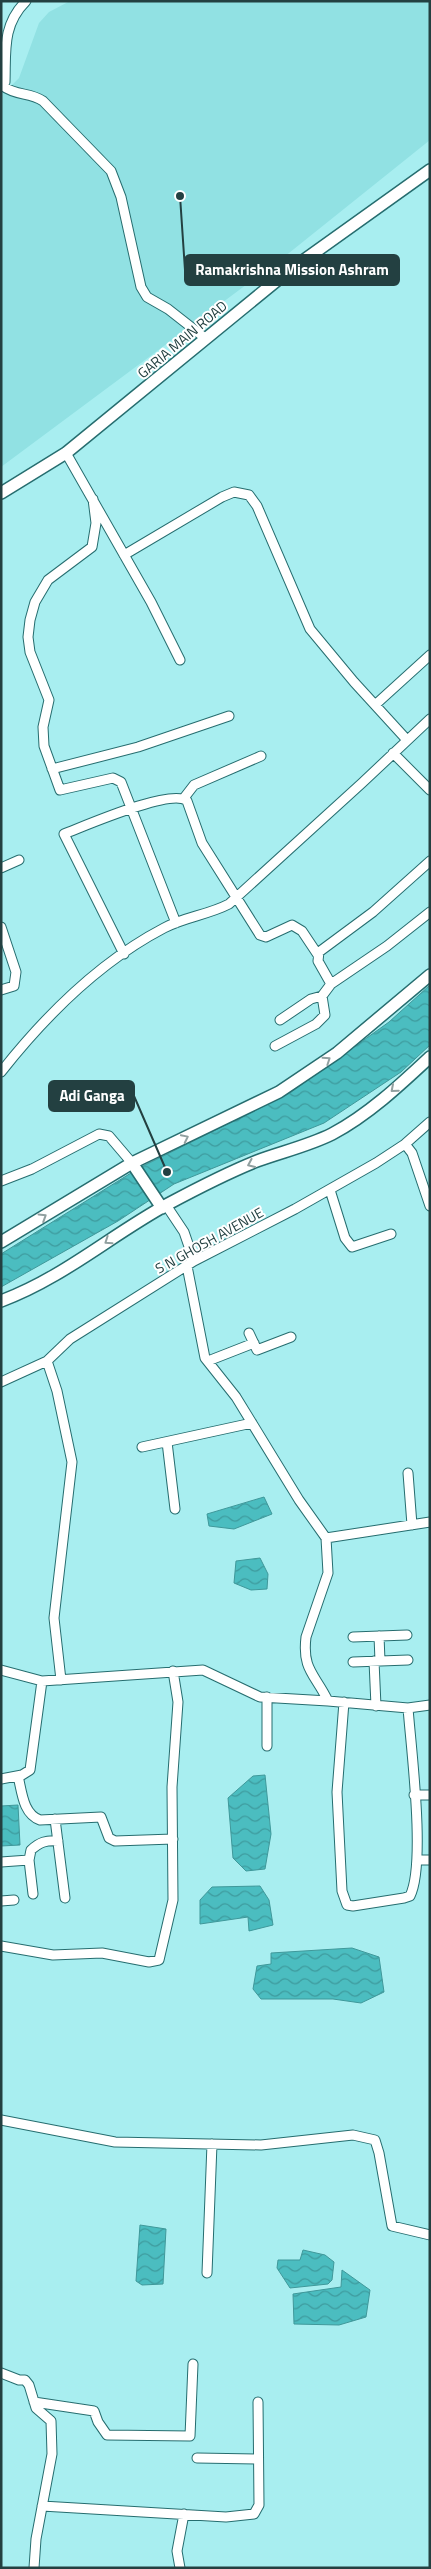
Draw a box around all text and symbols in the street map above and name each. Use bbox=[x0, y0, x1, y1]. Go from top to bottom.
callout: Ramakrishna Mission Ashram bbox=[185, 255, 399, 285]
text: Ramakrishna Mission Ashram bbox=[195, 258, 389, 281]
street label: GARIA MAIN ROAD bbox=[132, 295, 232, 383]
one-way arrow bbox=[321, 1057, 331, 1066]
callout: Adi Ganga bbox=[49, 1081, 134, 1111]
one-way arrow bbox=[390, 1083, 399, 1092]
text: Adi Ganga bbox=[59, 1084, 125, 1107]
one-way arrow bbox=[180, 1133, 189, 1144]
one-way arrow bbox=[247, 1158, 256, 1169]
street label: S N GHOSH AVENUE bbox=[151, 1201, 267, 1278]
one-way arrow bbox=[38, 1214, 47, 1223]
one-way arrow bbox=[105, 1235, 114, 1244]

